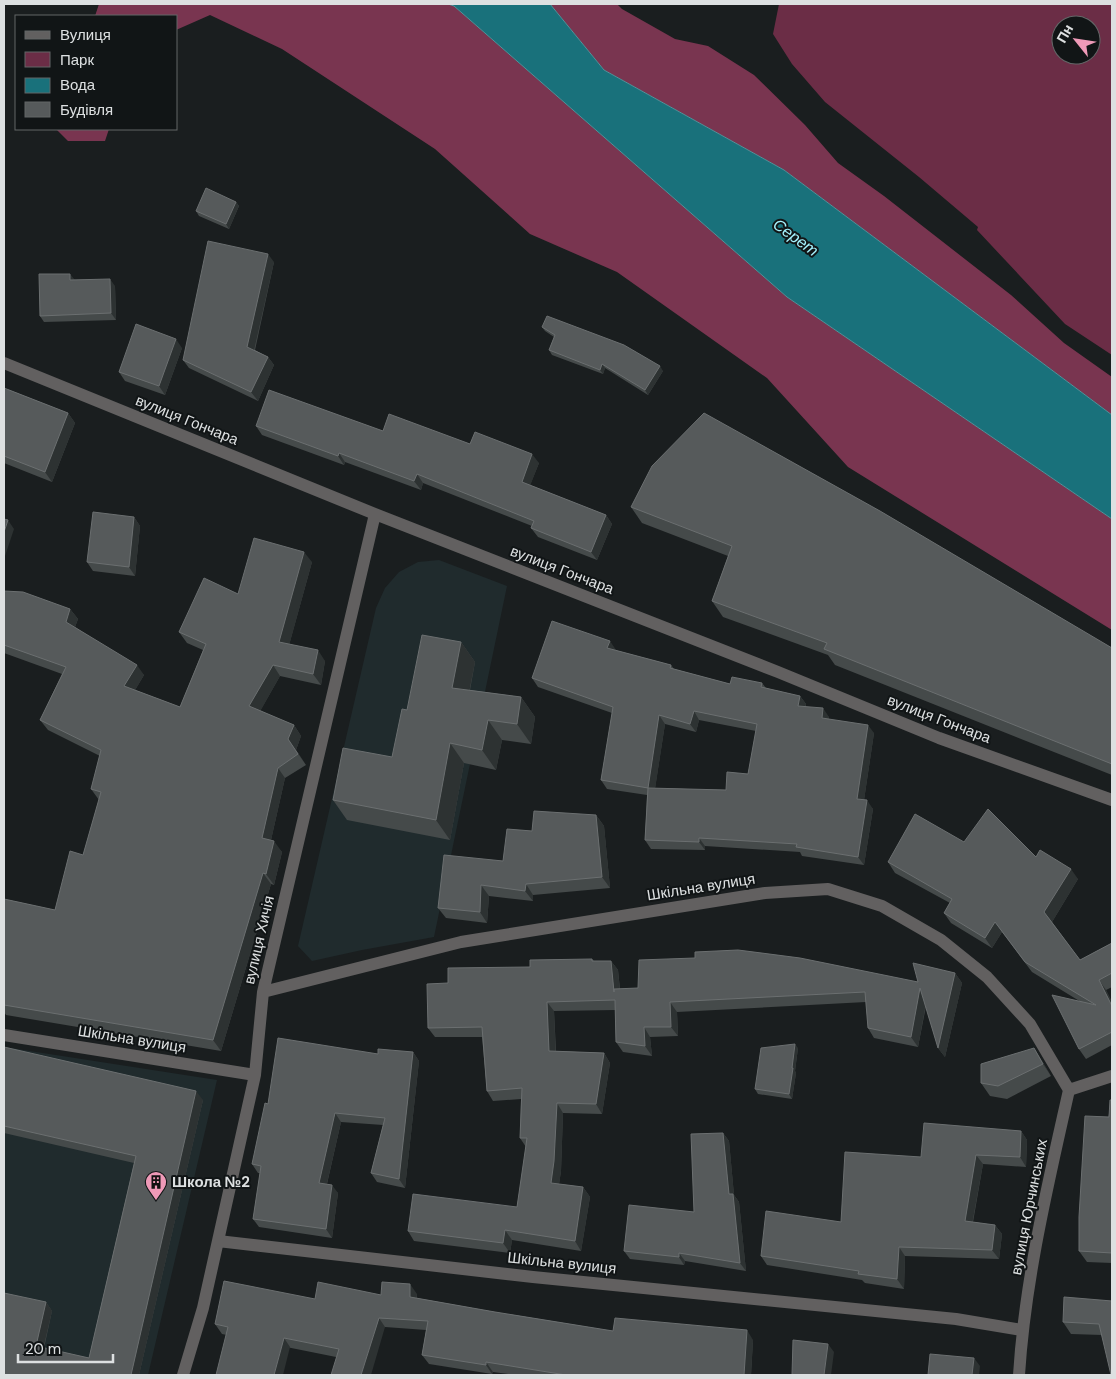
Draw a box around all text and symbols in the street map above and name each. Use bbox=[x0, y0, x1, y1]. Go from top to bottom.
legend bbox=[15, 15, 178, 130]
north arrow bbox=[1051, 15, 1101, 65]
text: Пн bbox=[1052, 21, 1077, 46]
text: Вулиця bbox=[60, 25, 111, 45]
text: Парк bbox=[60, 50, 94, 70]
text: Вода bbox=[60, 75, 96, 95]
text: Будівля bbox=[60, 100, 113, 120]
water label: Серет bbox=[769, 214, 823, 261]
street label: вулиця Гончара bbox=[133, 390, 242, 450]
street label: вулиця Гончара bbox=[507, 541, 617, 599]
street label: вулиця Гончара bbox=[884, 690, 994, 748]
street label: Шкільна вулиця bbox=[645, 869, 757, 905]
street label: вулиця Хичія bbox=[239, 894, 279, 986]
street label: Шкільна вулиця bbox=[76, 1021, 188, 1057]
street label: вулиця Юрчинських bbox=[1006, 1137, 1052, 1277]
building icon: Школа №2 bbox=[144, 1170, 168, 1201]
place label: Школа №2 bbox=[172, 1172, 250, 1192]
street label: Шкільна вулиця bbox=[507, 1247, 617, 1279]
scale bar bbox=[18, 1332, 112, 1364]
text: 20 m bbox=[25, 1339, 61, 1359]

